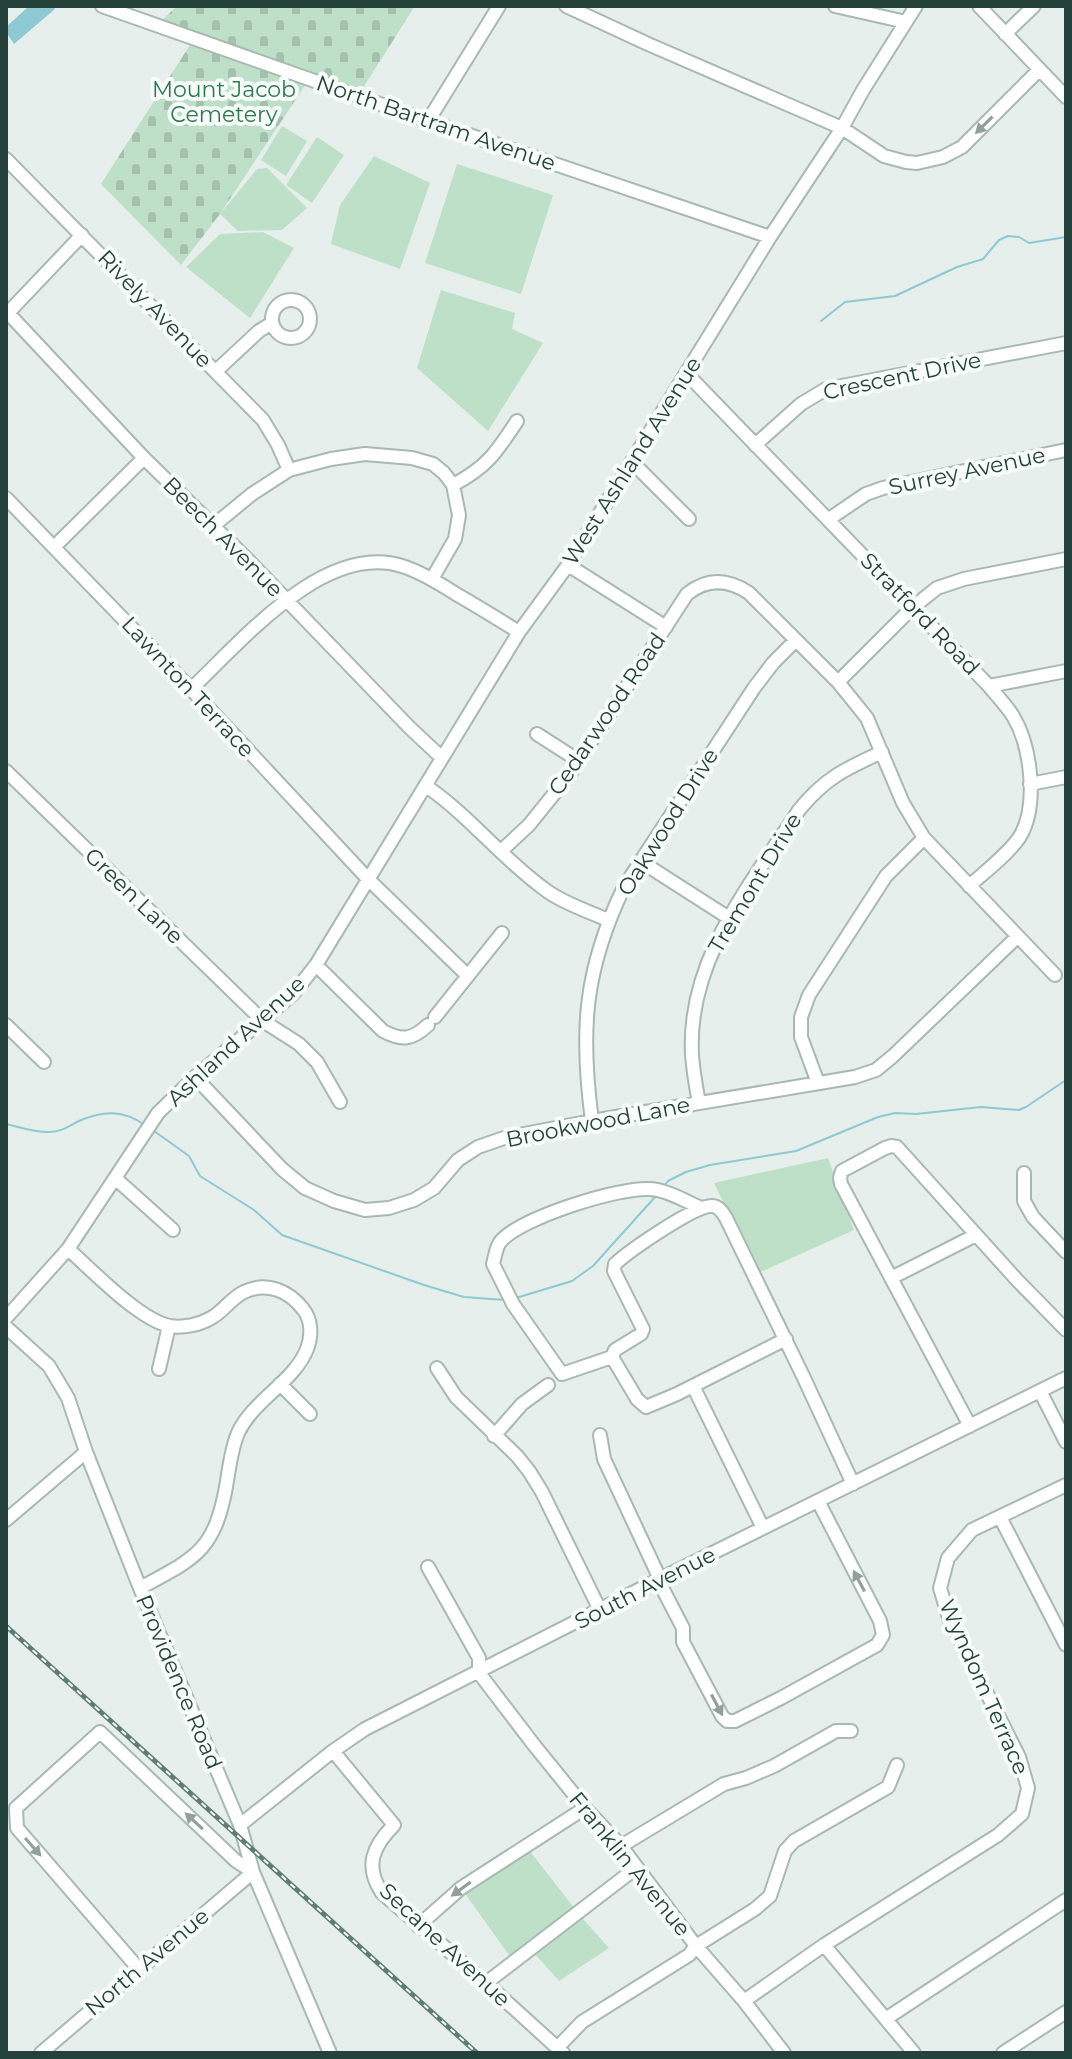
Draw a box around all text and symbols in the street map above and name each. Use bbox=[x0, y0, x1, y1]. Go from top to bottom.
street label: North Bartram Avenue bbox=[313, 69, 559, 177]
park label: Mount Jacob Cemetery bbox=[152, 76, 296, 128]
one-way arrow bbox=[975, 115, 994, 134]
street label: Rively Avenue bbox=[92, 245, 218, 373]
street label: Crescent Drive bbox=[821, 346, 983, 406]
street label: West Ashland Avenue bbox=[557, 352, 707, 570]
street label: Surrey Avenue bbox=[886, 441, 1048, 501]
street label: Beech Avenue bbox=[157, 471, 289, 603]
street label: Stratford Road bbox=[855, 547, 985, 681]
street label: Lawnton Terrace bbox=[116, 611, 260, 763]
street label: Cedarwood Road bbox=[543, 628, 671, 800]
street label: Oakwood Drive bbox=[612, 743, 724, 901]
street label: Tremont Drive bbox=[703, 808, 807, 958]
street label: Green Lane bbox=[79, 842, 189, 950]
street label: Ashland Avenue bbox=[161, 970, 311, 1112]
street label: Brookwood Lane bbox=[504, 1091, 692, 1153]
street label: South Avenue bbox=[570, 1541, 720, 1635]
one-way arrow bbox=[852, 1569, 865, 1592]
street label: Providence Road bbox=[130, 1591, 228, 1773]
street label: Wyndom Terrace bbox=[933, 1595, 1035, 1779]
one-way arrow bbox=[709, 1694, 723, 1716]
street label: Franklin Avenue bbox=[563, 1786, 697, 1942]
one-way arrow bbox=[185, 1813, 204, 1831]
one-way arrow bbox=[24, 1838, 42, 1857]
street label: Secane Avenue bbox=[374, 1877, 516, 2013]
one-way arrow bbox=[451, 1881, 472, 1896]
street label: North Avenue bbox=[80, 1902, 214, 2022]

